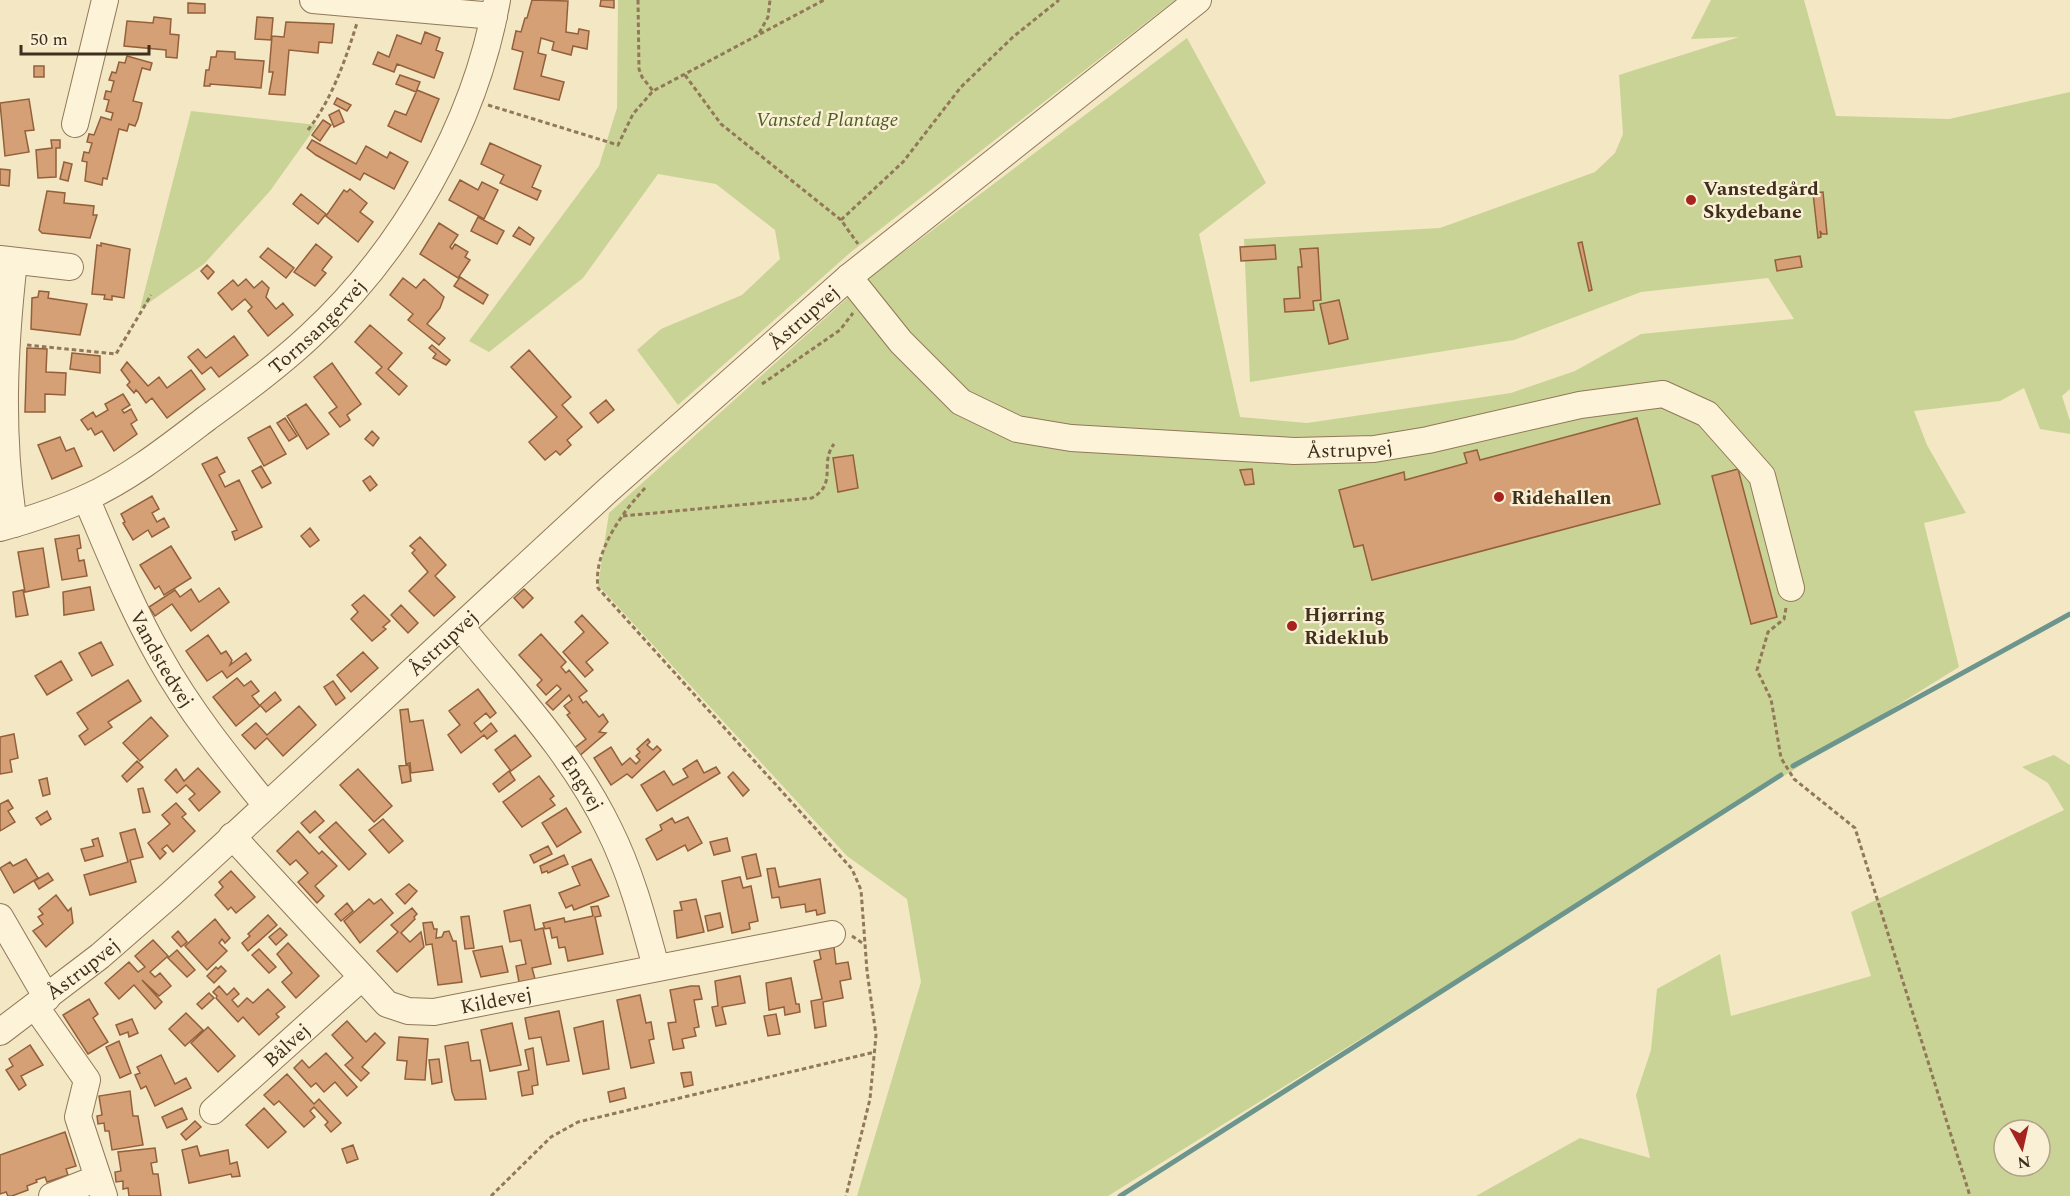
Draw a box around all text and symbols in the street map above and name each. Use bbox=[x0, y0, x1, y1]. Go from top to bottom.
scale bar bbox=[21, 18, 148, 56]
text: 50 m bbox=[30, 26, 68, 53]
park label: Vansted Plantage bbox=[756, 105, 898, 135]
place label: Vanstedgård Skydebane bbox=[1703, 174, 1819, 227]
marker: Vanstedgård Skydebane bbox=[1684, 193, 1698, 207]
street label: Tornsangervej bbox=[262, 273, 374, 382]
street label: Åstrupvej bbox=[762, 278, 847, 358]
street label: Åstrupvej bbox=[1306, 432, 1395, 467]
place label: Ridehallen bbox=[1511, 483, 1612, 513]
marker: Ridehallen bbox=[1492, 490, 1506, 504]
place label: Hjørring Rideklub bbox=[1304, 600, 1389, 653]
street label: Åstrupvej bbox=[401, 603, 485, 684]
street label: Vandstedvej bbox=[121, 605, 201, 714]
marker: Hjørring Rideklub bbox=[1285, 619, 1299, 633]
street label: Engvej bbox=[553, 749, 611, 817]
street label: Åstrupvej bbox=[40, 931, 127, 1008]
street label: Kildevej bbox=[458, 979, 535, 1023]
street label: Bålvej bbox=[257, 1016, 318, 1075]
north arrow bbox=[1992, 1118, 2052, 1178]
text: N bbox=[2016, 1149, 2032, 1175]

